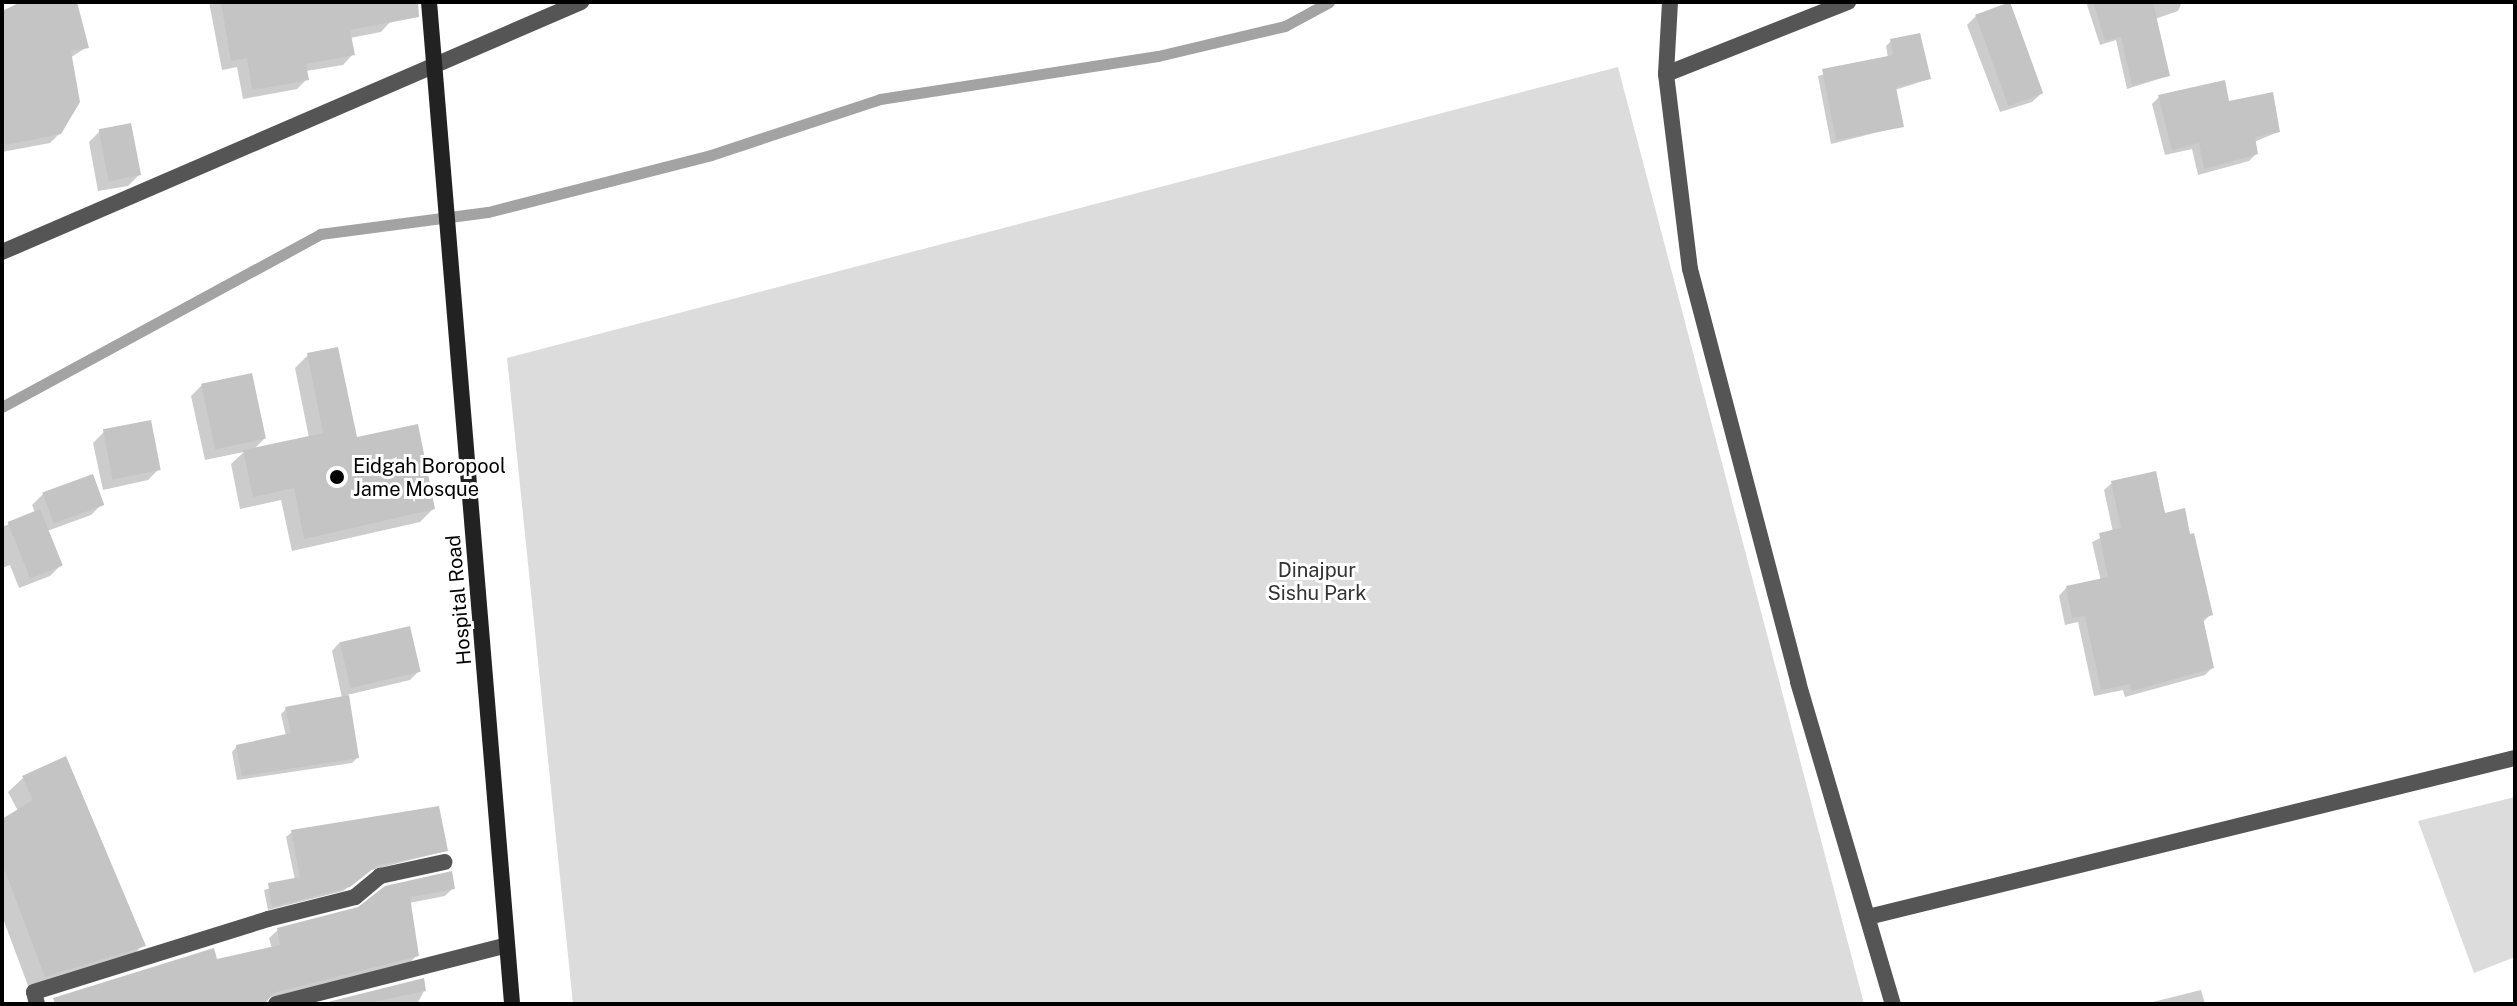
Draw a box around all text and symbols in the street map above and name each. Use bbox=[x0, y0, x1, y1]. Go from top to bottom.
place label: Eidgah Boropool Jame Mosque bbox=[353, 454, 506, 501]
marker: Eidgah Boropool Jame Mosque bbox=[328, 468, 346, 486]
street label: Hospital Road bbox=[441, 534, 477, 666]
park label: Dinajpur Sishu Park bbox=[1267, 559, 1367, 606]

